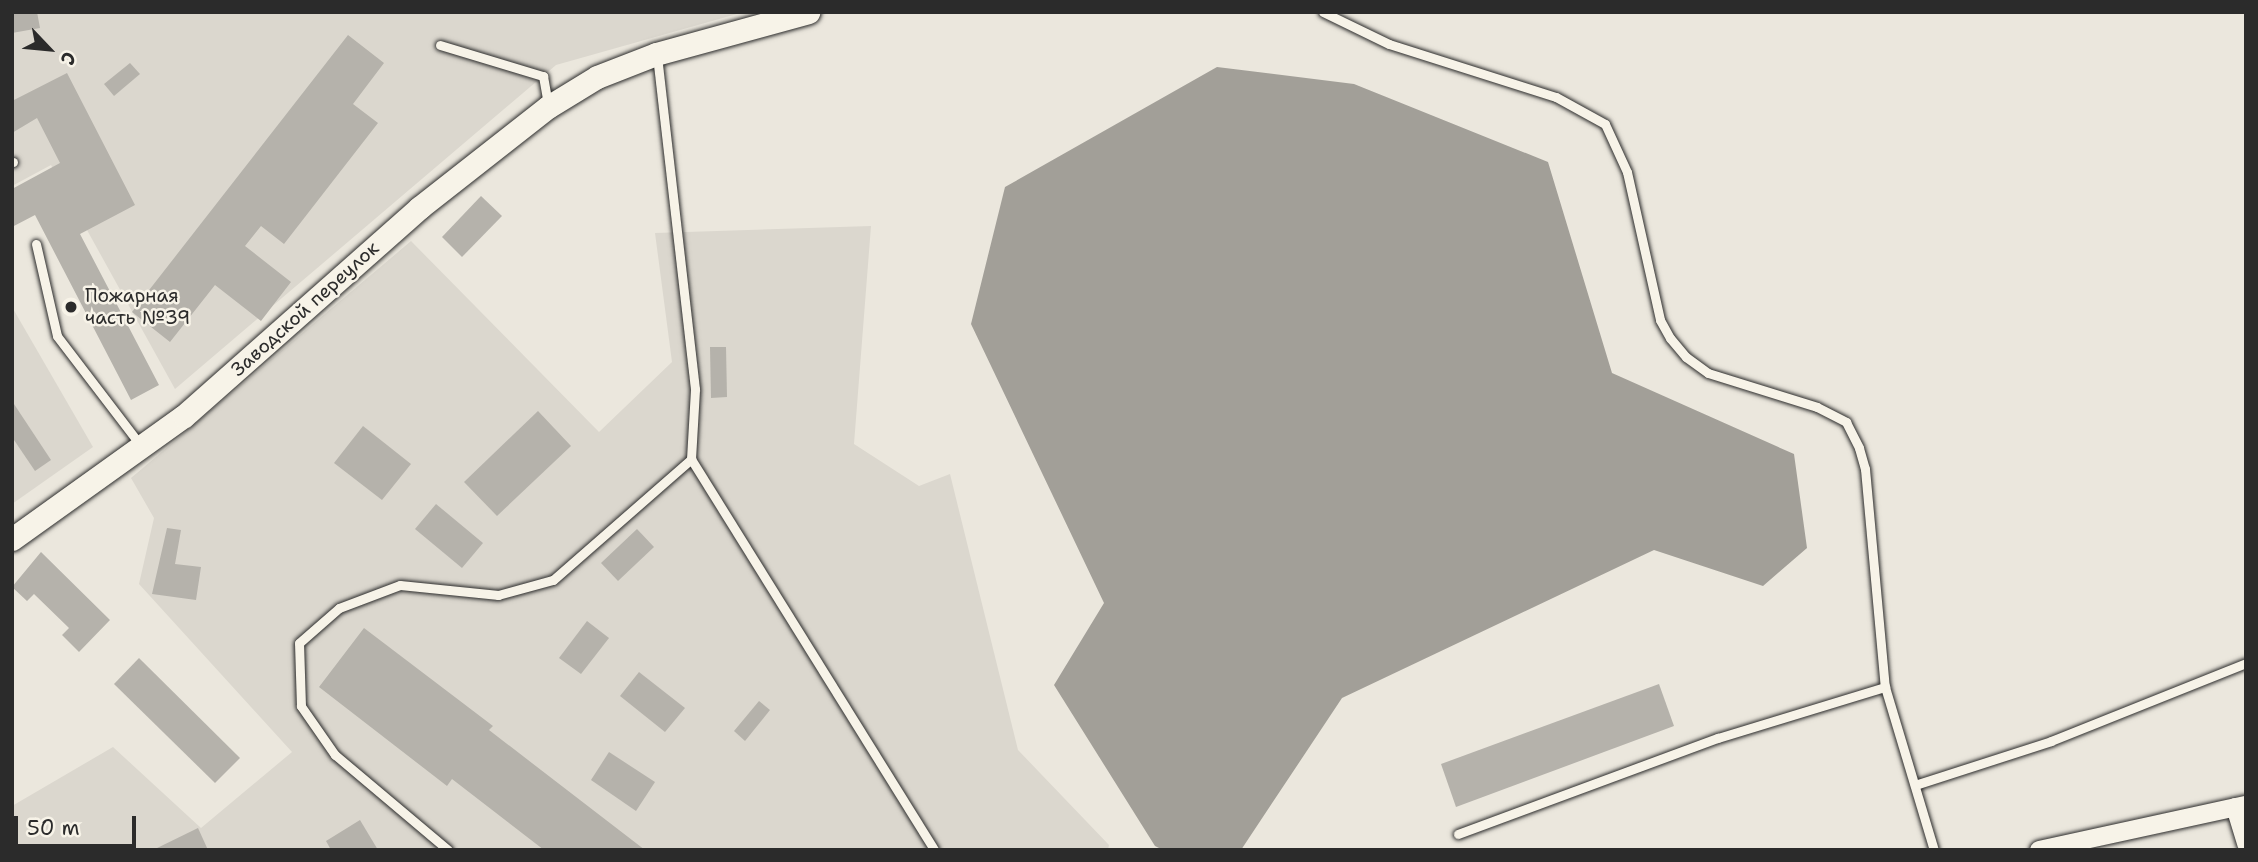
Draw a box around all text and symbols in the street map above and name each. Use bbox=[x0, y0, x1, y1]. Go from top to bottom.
north arrow bbox=[14, 14, 84, 84]
text: С bbox=[55, 48, 82, 69]
street label: Заводской переулок bbox=[227, 237, 383, 381]
place label: Пожарная часть №39 bbox=[85, 285, 190, 329]
marker: Пожарная часть №39 bbox=[63, 299, 79, 315]
scale bar bbox=[18, 802, 140, 846]
text: 50 m bbox=[27, 814, 80, 842]

